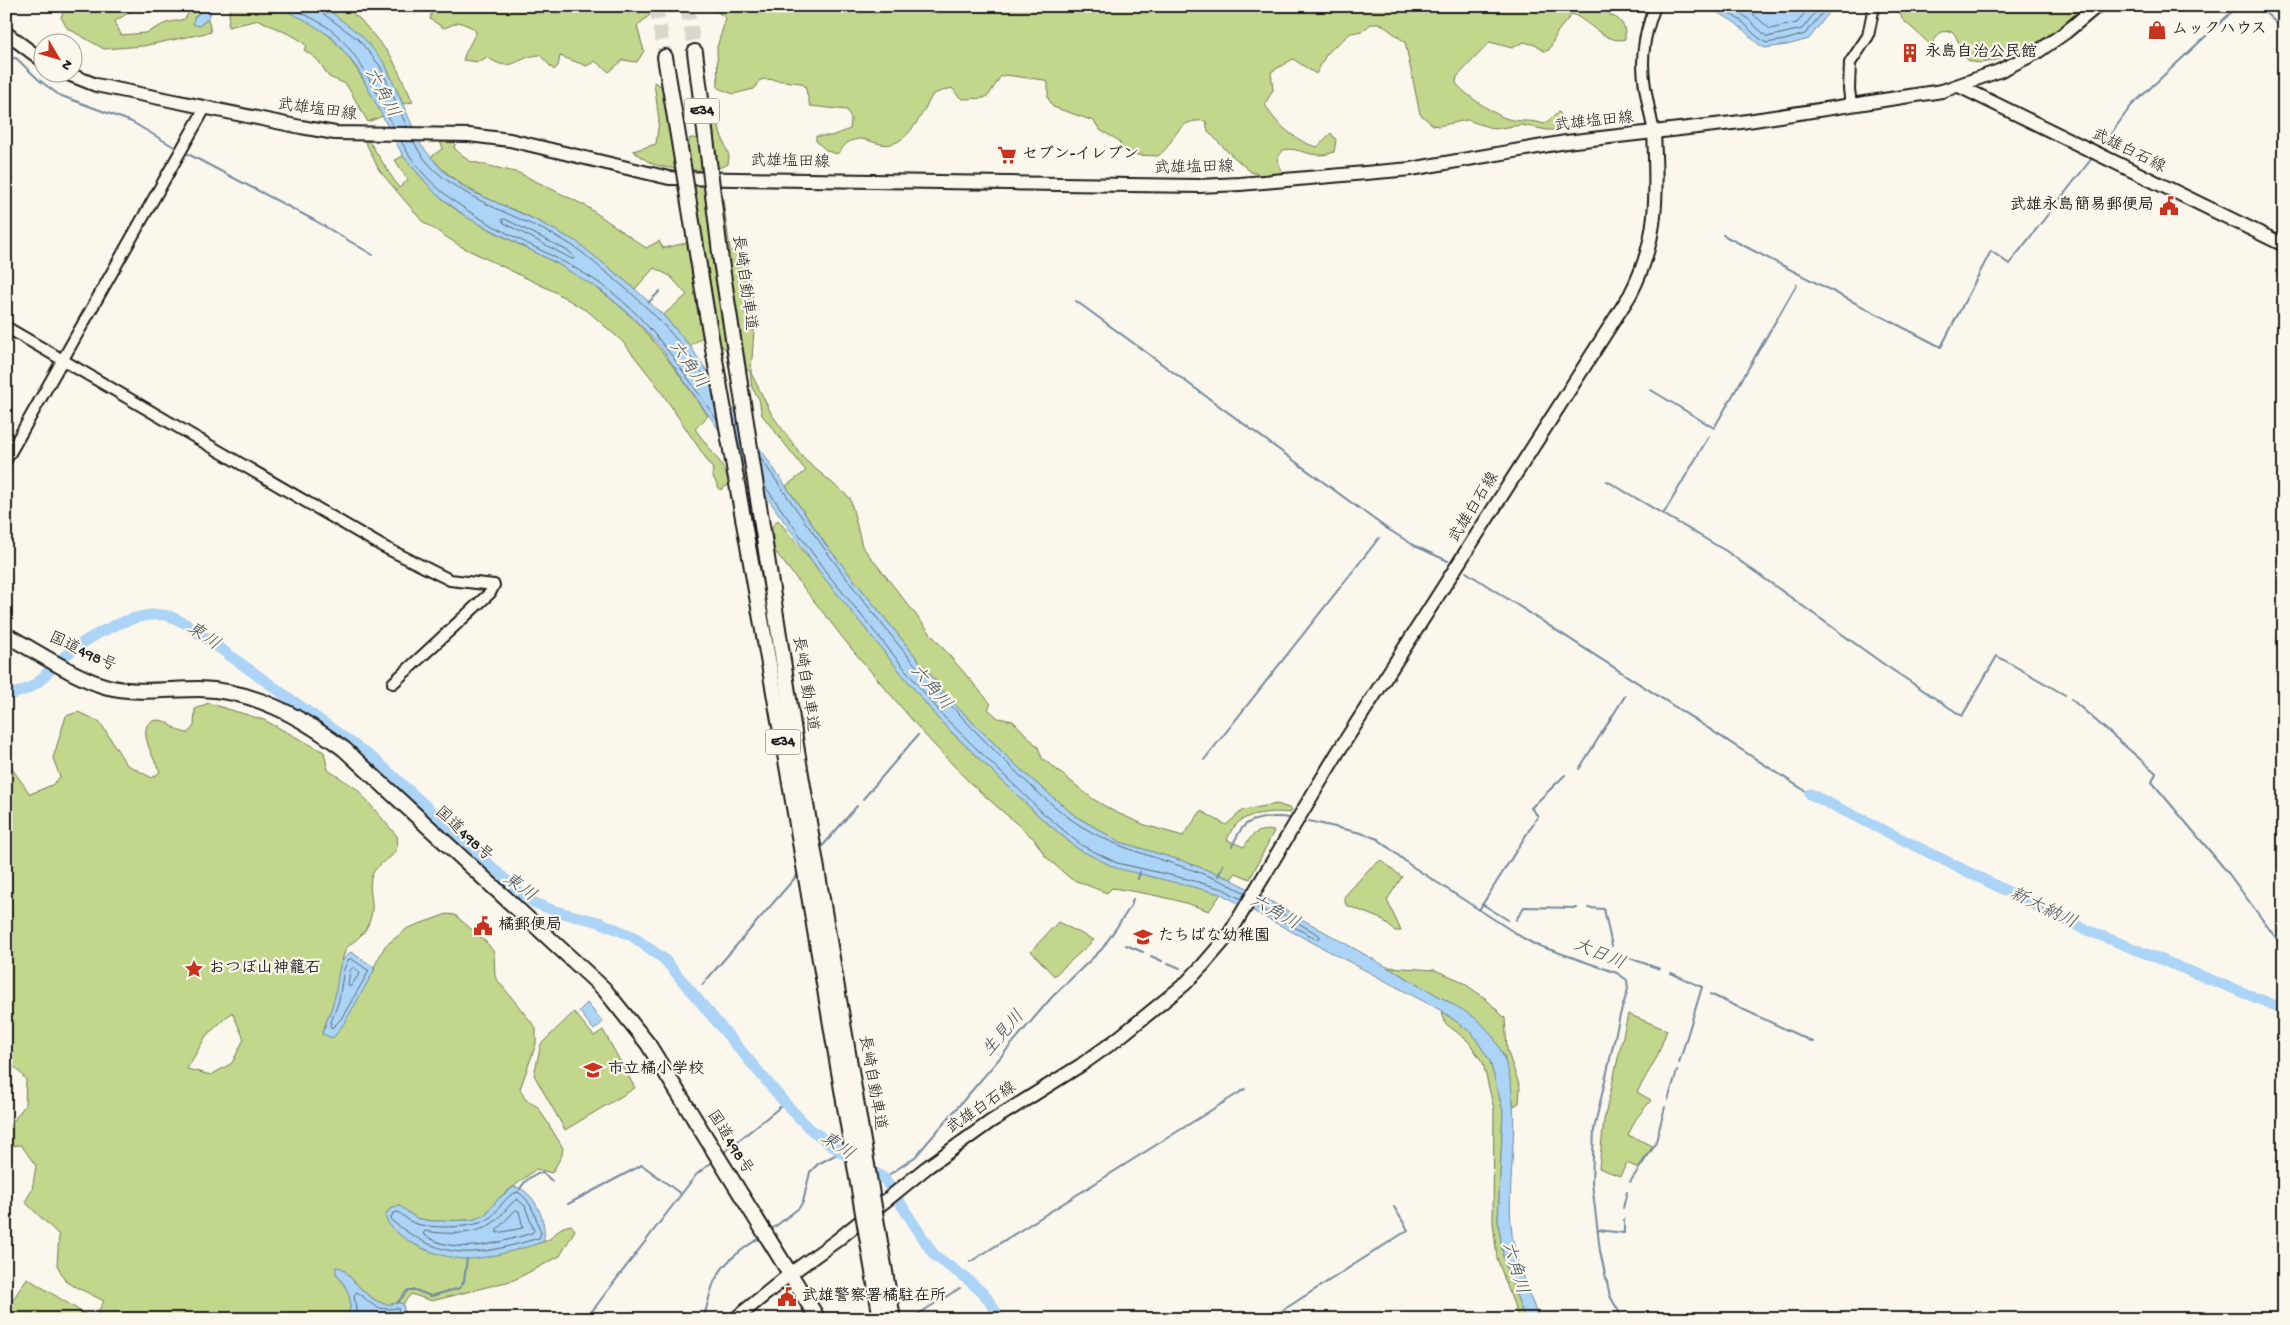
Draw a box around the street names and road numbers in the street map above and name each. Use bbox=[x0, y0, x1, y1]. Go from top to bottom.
street label: 武雄塩田線 bbox=[276, 94, 358, 126]
road number: E34 bbox=[684, 98, 720, 124]
street label: 武雄塩田線 bbox=[1553, 107, 1635, 137]
street label: 武雄白石線 bbox=[2088, 124, 2169, 178]
street label: 武雄塩田線 bbox=[750, 151, 830, 173]
street label: 武雄塩田線 bbox=[1154, 157, 1234, 179]
street label: 長崎自動車道 bbox=[727, 234, 761, 332]
street label: 武雄白石線 bbox=[1444, 468, 1504, 547]
street label: 国道498号 bbox=[45, 628, 119, 677]
street label: 長崎自動車道 bbox=[787, 635, 823, 733]
road number: E34 bbox=[766, 730, 800, 754]
street label: 国道498号 bbox=[430, 803, 497, 867]
street label: 長崎自動車道 bbox=[853, 1034, 891, 1132]
street label: 武雄白石線 bbox=[942, 1077, 1020, 1139]
street label: 国道498号 bbox=[702, 1107, 757, 1179]

